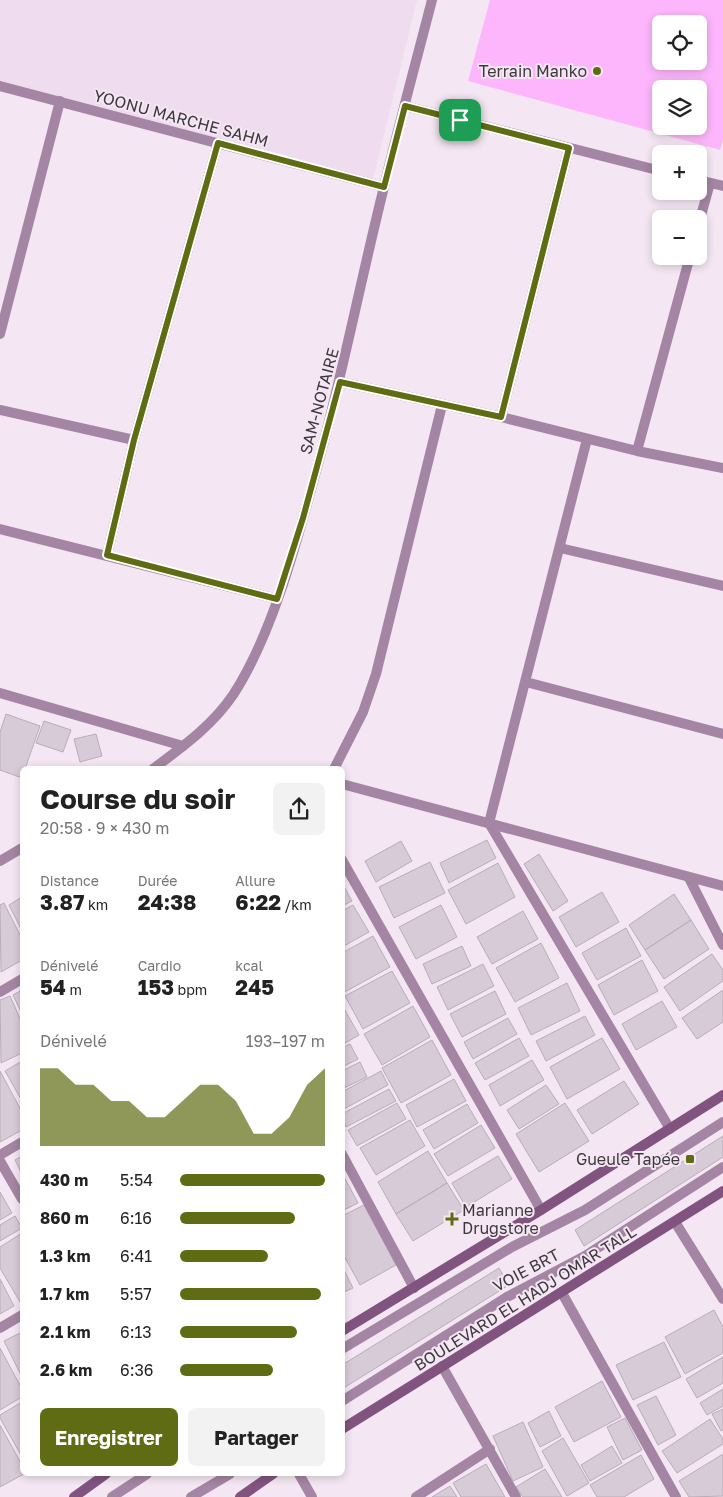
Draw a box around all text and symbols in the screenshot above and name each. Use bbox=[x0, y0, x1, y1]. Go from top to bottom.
map controls bbox=[652, 15, 707, 265]
button: locate bbox=[652, 15, 707, 70]
place label: Terrain Manko bbox=[479, 61, 587, 81]
marker: Terrain Manko bbox=[591, 65, 603, 77]
button: layers bbox=[652, 80, 707, 135]
street label: YOONU MARCHE SAHM bbox=[91, 85, 271, 151]
pin bbox=[439, 99, 481, 141]
icon: arrive bbox=[446, 106, 474, 134]
button: + bbox=[652, 145, 707, 200]
button: − bbox=[652, 210, 707, 265]
street label: SAM-NOTAIRE bbox=[295, 346, 343, 456]
text: Course du soir bbox=[40, 782, 235, 815]
button: share bbox=[273, 783, 325, 835]
text: 20:58 · 9 × 430 m bbox=[40, 818, 170, 838]
text: Distance bbox=[40, 872, 99, 889]
text: Durée bbox=[138, 872, 178, 889]
text: Allure bbox=[235, 872, 275, 889]
text: 3.87 bbox=[40, 889, 84, 915]
text: 24:38 bbox=[138, 889, 197, 915]
text: 6:22 bbox=[235, 889, 281, 915]
text: km bbox=[84, 896, 108, 913]
text: /km bbox=[281, 896, 312, 913]
text: Dénivelé bbox=[40, 957, 98, 974]
text: Cardio bbox=[138, 957, 181, 974]
text: kcal bbox=[235, 957, 263, 974]
text: 54 bbox=[40, 974, 66, 1000]
text: 153 bbox=[138, 974, 174, 1000]
text: 245 bbox=[235, 974, 274, 1000]
text: m bbox=[66, 981, 82, 998]
text: bpm bbox=[174, 981, 207, 998]
text: Dénivelé bbox=[40, 1031, 107, 1051]
text: 193–197 m bbox=[246, 1031, 325, 1051]
place label: Gueule Tapée bbox=[576, 1149, 680, 1169]
marker: Gueule Tapée bbox=[684, 1153, 696, 1165]
text: 430 m bbox=[40, 1170, 88, 1190]
text: 5:54 bbox=[120, 1170, 153, 1190]
place label: Marianne Drugstore bbox=[462, 1200, 539, 1238]
text: 860 m bbox=[40, 1208, 89, 1228]
text: 6:16 bbox=[120, 1208, 152, 1228]
marker: Marianne Drugstore bbox=[446, 1213, 458, 1225]
street label: BOULEVARD EL HADJ OMAR TALL bbox=[410, 1221, 640, 1375]
street label: VOIE BRT bbox=[489, 1244, 563, 1296]
text: 1.3 km bbox=[40, 1246, 90, 1266]
text: 6:41 bbox=[120, 1246, 152, 1266]
text: 1.7 km bbox=[40, 1284, 89, 1304]
text: 5:57 bbox=[120, 1284, 152, 1304]
text: 2.1 km bbox=[40, 1322, 90, 1342]
text: 6:13 bbox=[120, 1322, 152, 1342]
text: 2.6 km bbox=[40, 1360, 92, 1380]
text: 6:36 bbox=[120, 1360, 154, 1380]
button: Enregistrer bbox=[40, 1408, 178, 1466]
button: Partager bbox=[188, 1408, 325, 1466]

